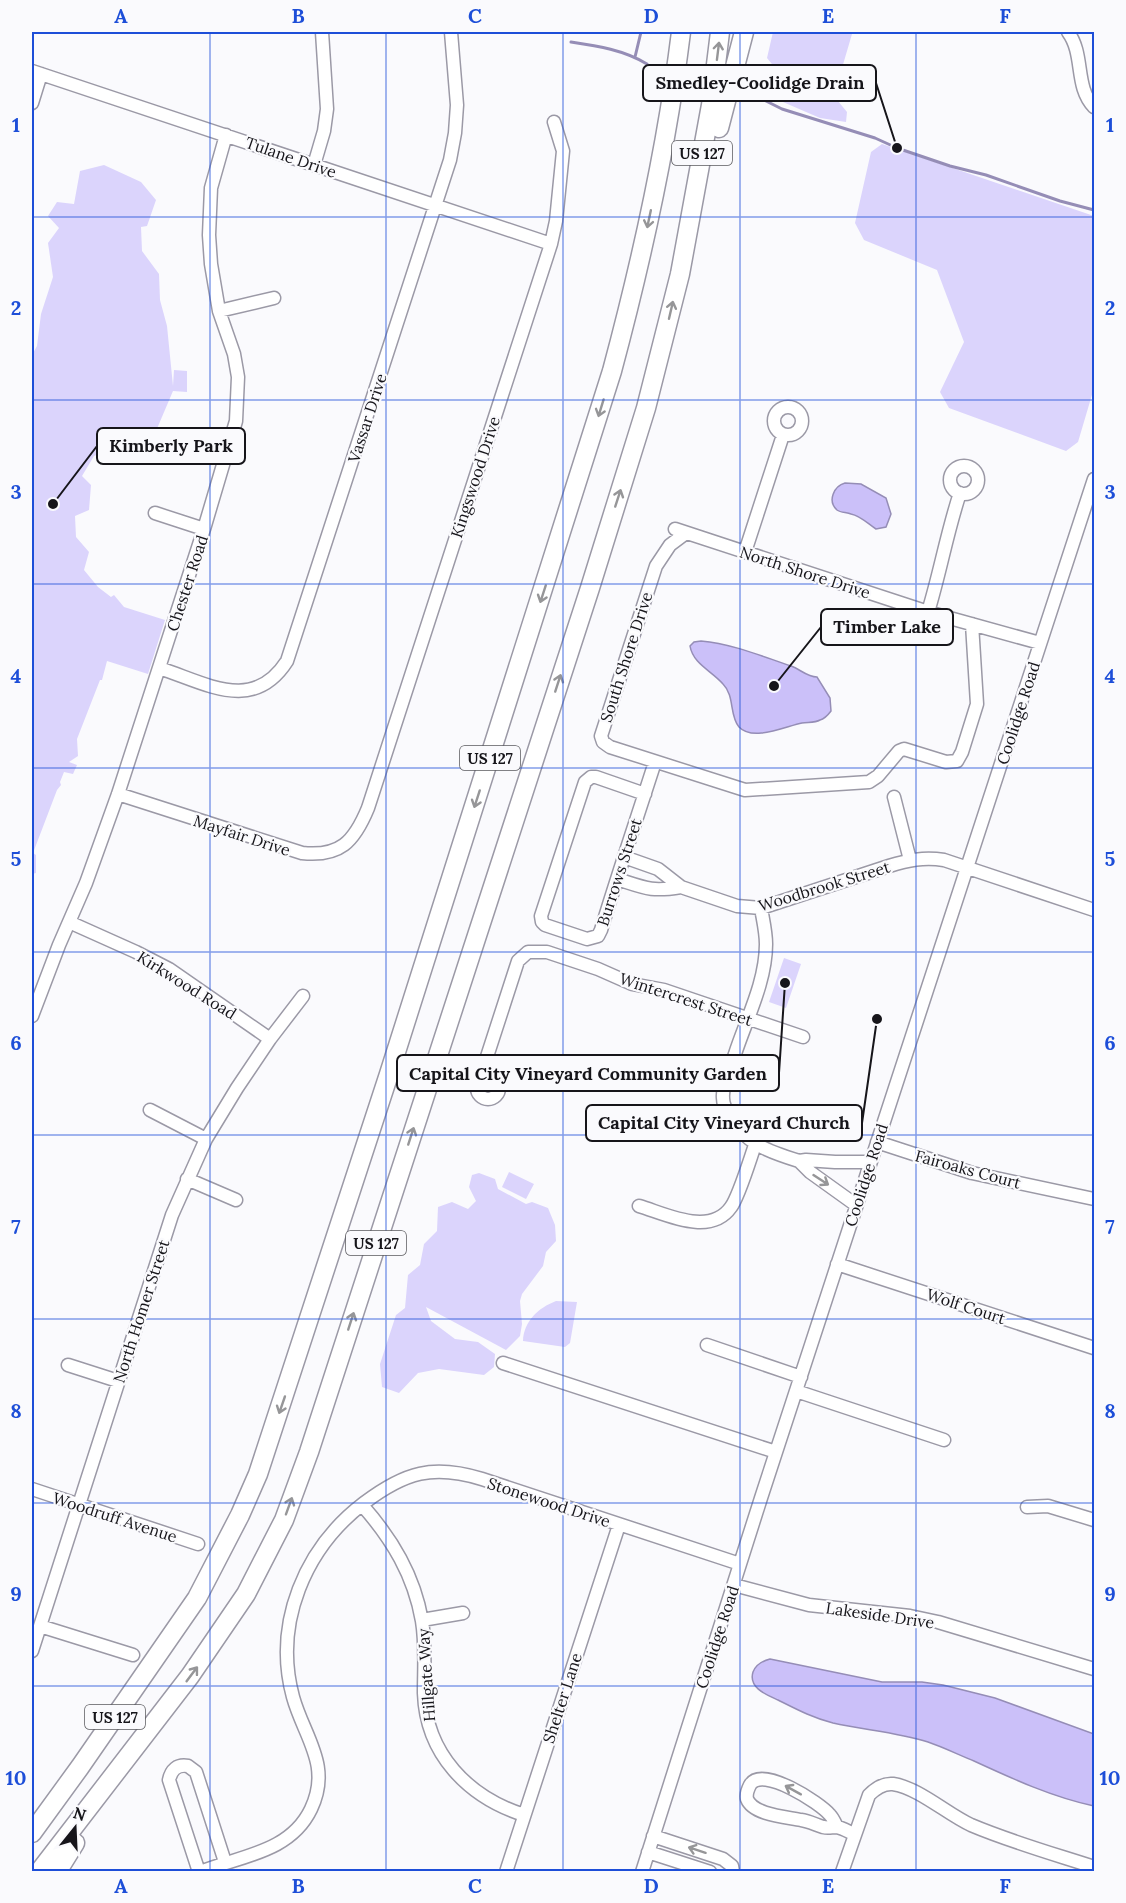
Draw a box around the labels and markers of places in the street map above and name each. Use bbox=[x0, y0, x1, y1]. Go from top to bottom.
callout: Smedley-Coolidge Drain bbox=[643, 65, 876, 101]
callout: Kimberly Park bbox=[97, 428, 245, 464]
callout: Timber Lake bbox=[821, 609, 953, 645]
callout: Capital City Vineyard Community Garden bbox=[397, 1055, 779, 1091]
callout: Capital City Vineyard Church bbox=[586, 1105, 862, 1141]

